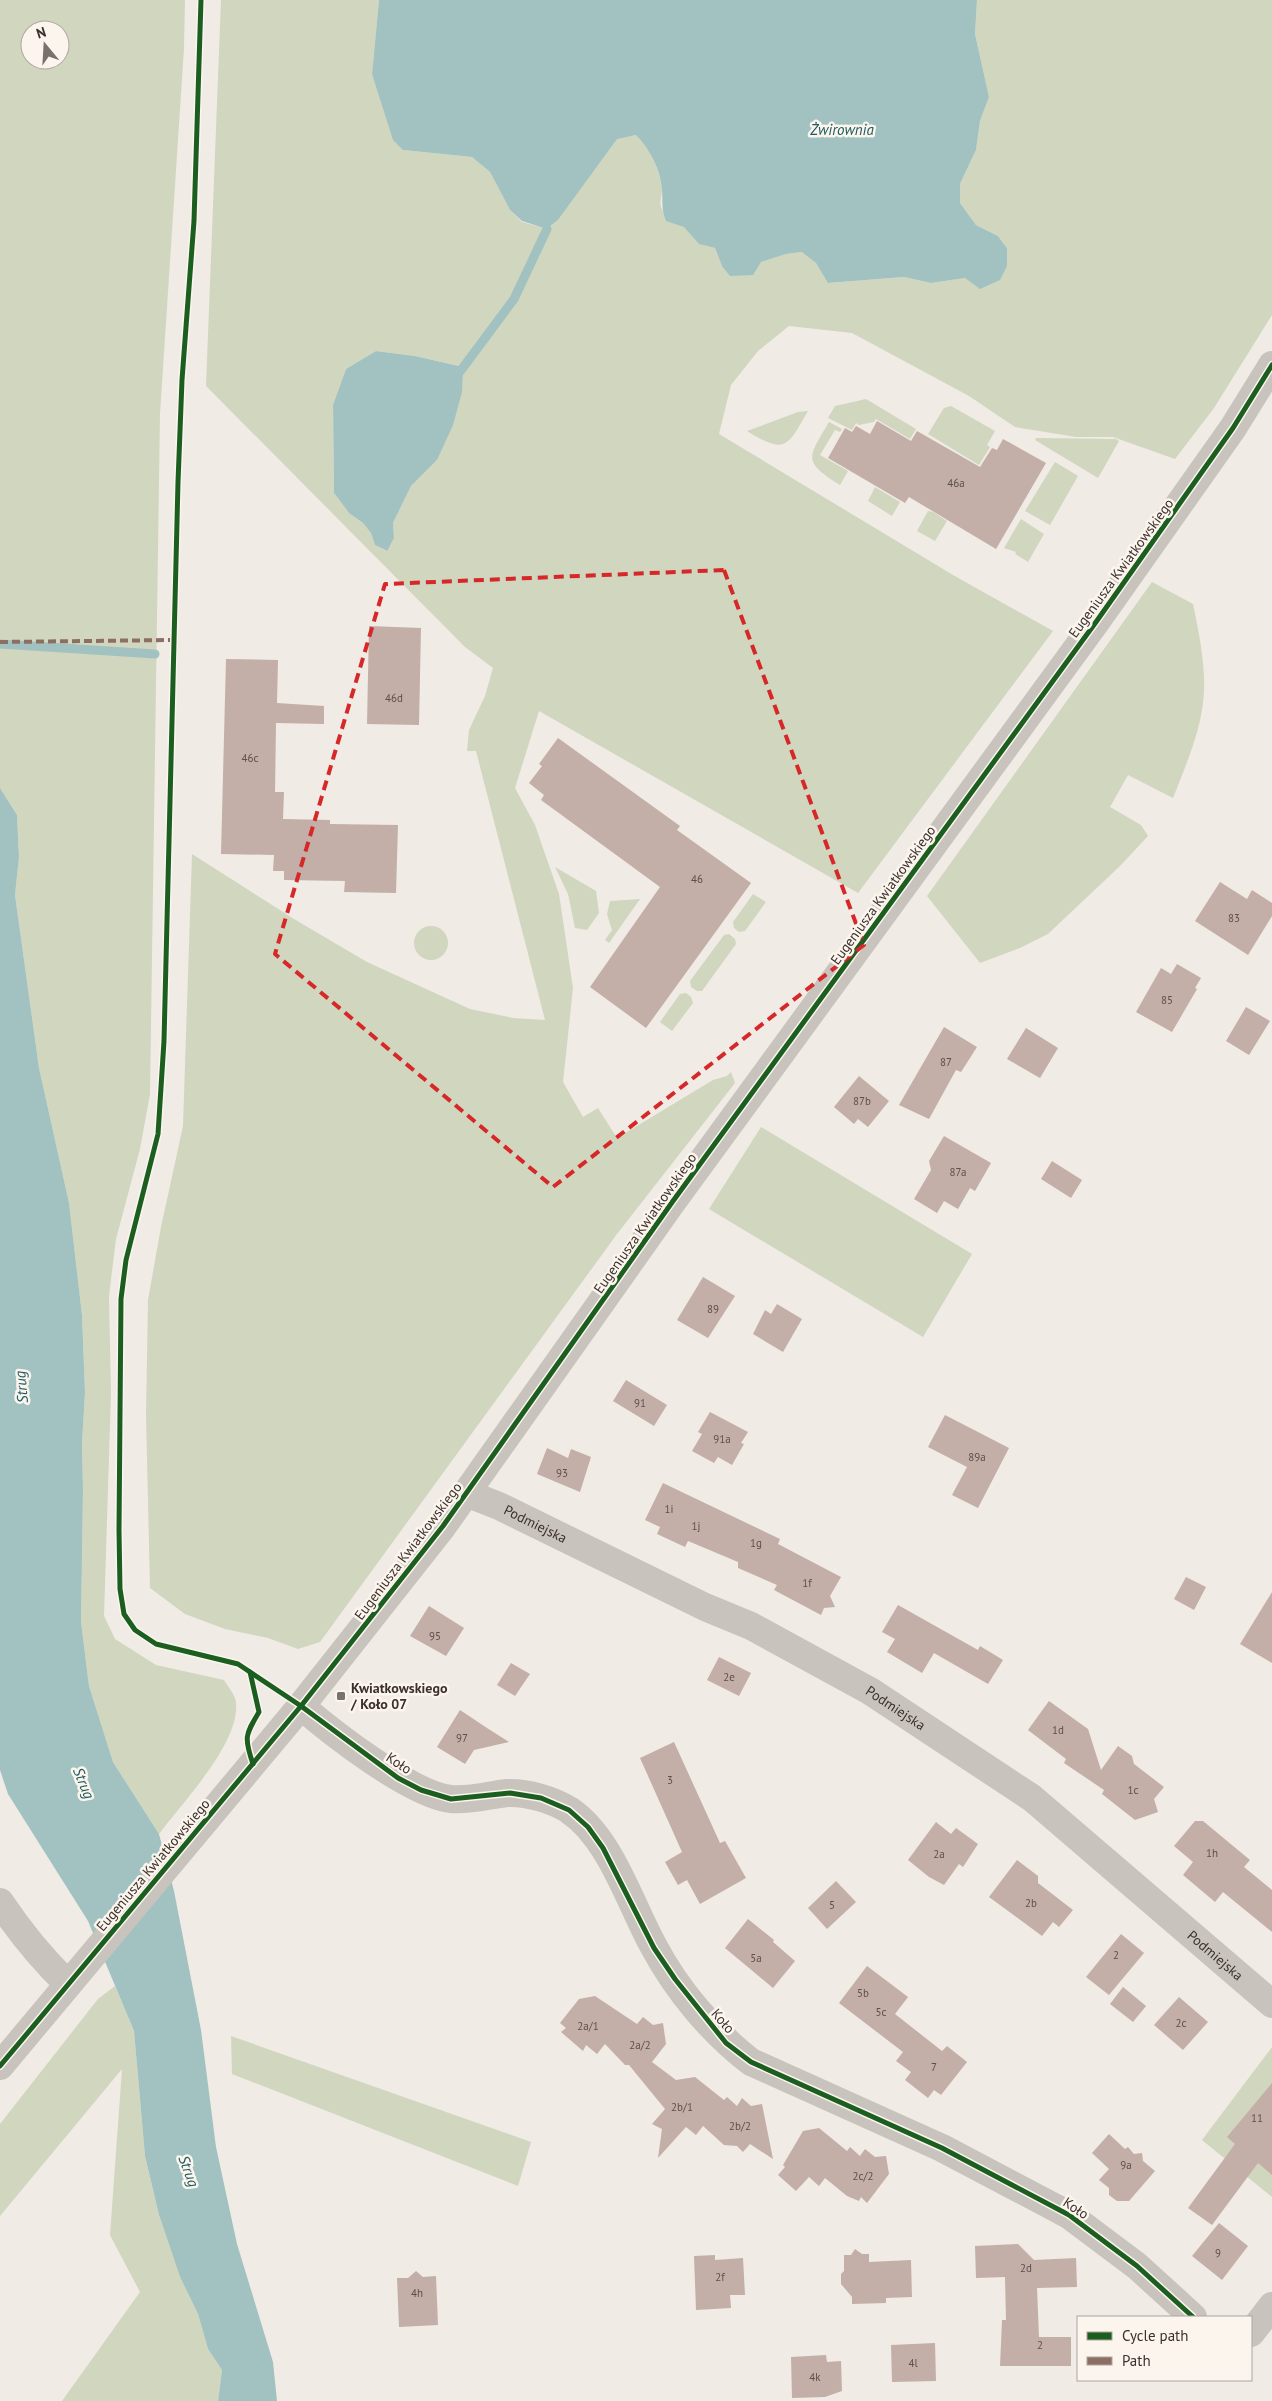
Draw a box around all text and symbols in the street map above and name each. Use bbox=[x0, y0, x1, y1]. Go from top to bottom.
north arrow bbox=[20, 20, 70, 70]
text: N bbox=[34, 23, 48, 43]
water label: Żwirownia bbox=[809, 120, 874, 139]
house number: 46a bbox=[947, 476, 965, 490]
street label: Eugeniusza Kwiatkowskiego bbox=[1064, 495, 1178, 641]
house number: 46d bbox=[385, 691, 403, 705]
house number: 46c bbox=[242, 751, 259, 765]
street label: Eugeniusza Kwiatkowskiego bbox=[826, 822, 940, 968]
house number: 46 bbox=[691, 872, 703, 886]
house number: 83 bbox=[1228, 911, 1240, 925]
house number: 85 bbox=[1161, 993, 1173, 1007]
house number: 87 bbox=[940, 1055, 952, 1069]
house number: 87b bbox=[853, 1094, 871, 1108]
street label: Eugeniusza Kwiatkowskiego bbox=[590, 1149, 700, 1297]
house number: 87a bbox=[950, 1165, 966, 1179]
house number: 89 bbox=[707, 1302, 719, 1316]
water label: Strug bbox=[10, 1370, 32, 1404]
house number: 91 bbox=[634, 1396, 646, 1410]
house number: 91a bbox=[713, 1432, 731, 1446]
house number: 89a bbox=[968, 1450, 986, 1464]
house number: 93 bbox=[556, 1466, 568, 1480]
street label: Eugeniusza Kwiatkowskiego bbox=[350, 1479, 466, 1623]
street label: Podmiejska bbox=[501, 1501, 570, 1547]
house number: 1i bbox=[665, 1502, 674, 1516]
house number: 1j bbox=[692, 1519, 701, 1533]
house number: 1g bbox=[750, 1536, 762, 1550]
house number: 1f bbox=[802, 1576, 812, 1590]
house number: 95 bbox=[429, 1629, 441, 1643]
house number: 2e bbox=[723, 1670, 735, 1684]
place label: Kwiatkowskiego / Koło 07 bbox=[350, 1679, 448, 1713]
street label: Podmiejska bbox=[862, 1682, 929, 1734]
marker: Kwiatkowskiego / Koło 07 bbox=[335, 1690, 347, 1702]
house number: 1d bbox=[1052, 1723, 1064, 1737]
house number: 97 bbox=[456, 1731, 468, 1745]
street label: Koło bbox=[383, 1748, 415, 1778]
water label: Strug bbox=[69, 1764, 99, 1802]
house number: 3 bbox=[667, 1773, 673, 1787]
house number: 1c bbox=[1128, 1783, 1139, 1797]
street label: Eugeniusza Kwiatkowskiego bbox=[92, 1795, 214, 1935]
house number: 1h bbox=[1206, 1846, 1218, 1860]
house number: 2a bbox=[933, 1847, 945, 1861]
house number: 2b bbox=[1025, 1896, 1037, 1910]
house number: 5 bbox=[829, 1898, 835, 1912]
street label: Podmiejska bbox=[1184, 1926, 1247, 1984]
house number: 2 bbox=[1113, 1948, 1119, 1962]
house number: 5a bbox=[750, 1951, 762, 1965]
house number: 5b bbox=[857, 1986, 869, 2000]
street label: Koło bbox=[707, 2005, 739, 2037]
house number: 5c bbox=[876, 2005, 887, 2019]
house number: 2c bbox=[1176, 2016, 1187, 2030]
house number: 2a/1 bbox=[577, 2019, 599, 2033]
house number: 2a/2 bbox=[629, 2038, 651, 2052]
house number: 7 bbox=[931, 2060, 937, 2074]
house number: 2b/1 bbox=[671, 2100, 693, 2114]
house number: 11 bbox=[1251, 2111, 1263, 2125]
house number: 2b/2 bbox=[729, 2119, 751, 2133]
water label: Strug bbox=[175, 2153, 204, 2190]
house number: 9a bbox=[1120, 2158, 1132, 2172]
house number: 2c/2 bbox=[853, 2169, 873, 2183]
street label: Koło bbox=[1060, 2193, 1092, 2223]
house number: 9 bbox=[1215, 2246, 1221, 2260]
house number: 2d bbox=[1020, 2261, 1032, 2275]
house number: 2f bbox=[715, 2270, 725, 2284]
house number: 4h bbox=[411, 2286, 423, 2300]
legend bbox=[1077, 2316, 1252, 2381]
text: Cycle path bbox=[1122, 2326, 1188, 2345]
house number: 2 bbox=[1037, 2338, 1043, 2352]
text: Path bbox=[1122, 2351, 1151, 2370]
house number: 4l bbox=[908, 2356, 918, 2370]
house number: 4k bbox=[809, 2370, 821, 2384]

